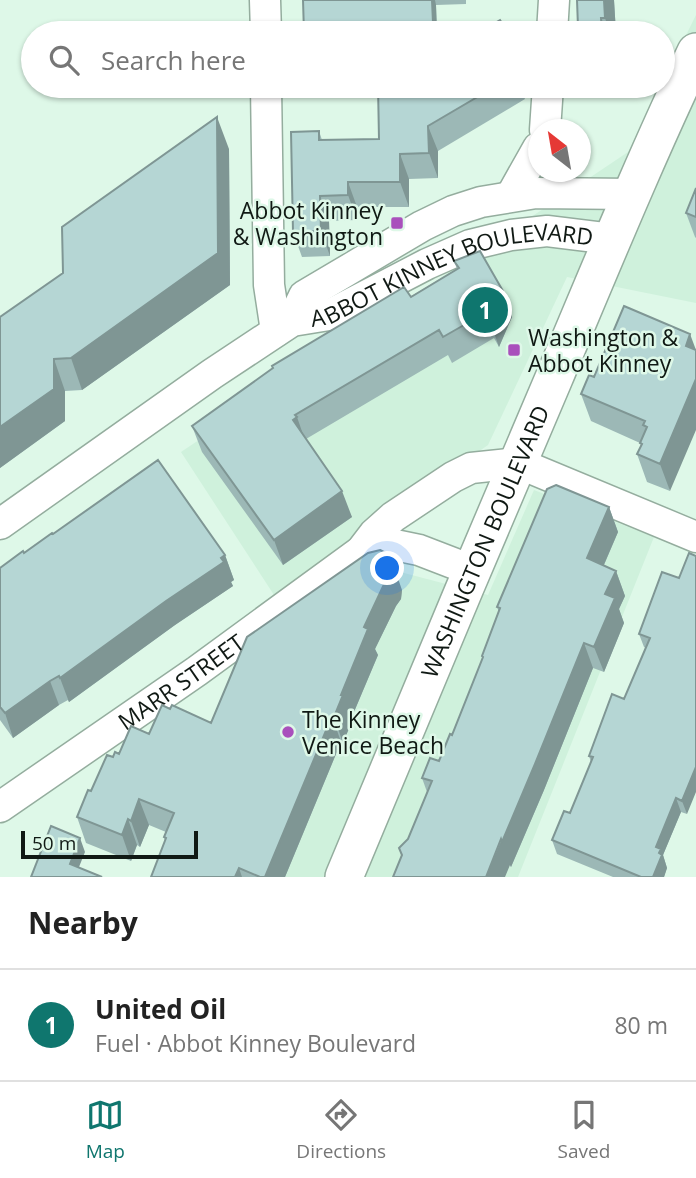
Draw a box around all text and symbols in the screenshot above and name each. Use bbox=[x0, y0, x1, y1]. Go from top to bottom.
search box bbox=[21, 21, 675, 98]
icon: search bbox=[45, 41, 83, 79]
text: Search here bbox=[101, 42, 246, 78]
north arrow bbox=[528, 119, 591, 182]
place label: Abbot Kinney & Washington bbox=[233, 194, 383, 252]
street label: ABBOT KINNEY BOULEVARD bbox=[308, 215, 595, 334]
marker: Abbot Kinney & Washington bbox=[389, 215, 405, 231]
pin: 1 bbox=[462, 284, 508, 336]
place label: Washington & Abbot Kinney bbox=[528, 321, 679, 379]
marker: Washington & Abbot Kinney bbox=[506, 342, 522, 358]
street label: WASHINGTON BOULEVARD bbox=[413, 400, 557, 683]
your location bbox=[370, 551, 404, 585]
street label: MARR STREET bbox=[111, 626, 251, 737]
place label: The Kinney Venice Beach bbox=[302, 703, 444, 761]
marker: The Kinney Venice Beach bbox=[280, 724, 296, 740]
scale bar bbox=[21, 828, 198, 860]
text: 50 m bbox=[32, 830, 76, 856]
text: Nearby bbox=[28, 902, 138, 943]
text: United Oil bbox=[95, 991, 226, 1027]
text: 1 bbox=[44, 1009, 58, 1041]
text: 80 m bbox=[614, 1009, 668, 1041]
text: Fuel · Abbot Kinney Boulevard bbox=[95, 1027, 416, 1059]
tab: Map bbox=[86, 1096, 125, 1164]
tab: Directions bbox=[296, 1096, 386, 1164]
tab: Saved bbox=[558, 1096, 610, 1164]

